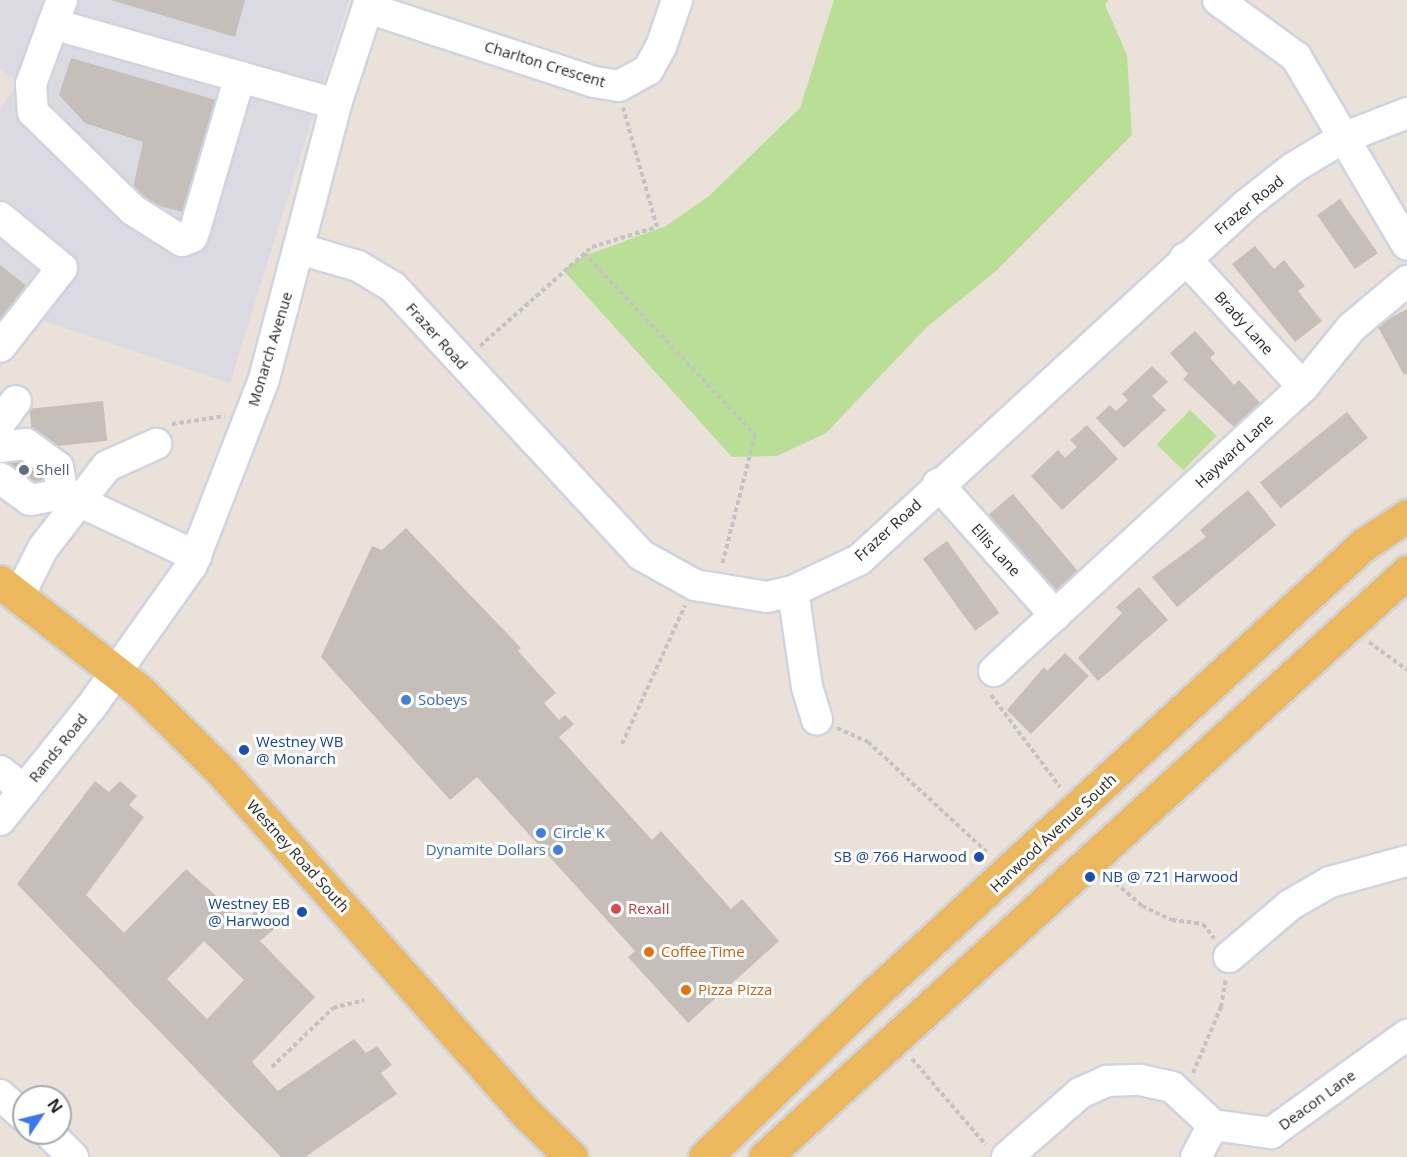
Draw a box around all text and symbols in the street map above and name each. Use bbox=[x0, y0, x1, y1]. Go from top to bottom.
street label: Charlton Crescent bbox=[482, 37, 608, 91]
street label: Frazer Road bbox=[1211, 172, 1287, 238]
street label: Brady Lane bbox=[1211, 288, 1277, 358]
street label: Monarch Avenue bbox=[244, 290, 296, 408]
street label: Frazer Road bbox=[402, 299, 472, 373]
street label: Hayward Lane bbox=[1191, 410, 1277, 492]
place label: Shell bbox=[36, 461, 69, 479]
marker: Shell bbox=[17, 463, 31, 477]
street label: Frazer Road bbox=[851, 495, 925, 565]
street label: Ellis Lane bbox=[968, 520, 1024, 580]
place label: Sobeys bbox=[418, 691, 468, 709]
marker: Sobeys bbox=[399, 693, 413, 707]
street label: Rands Road bbox=[25, 710, 91, 786]
place label: Westney WB @ Monarch bbox=[256, 732, 343, 767]
marker: Westney WB @ Monarch bbox=[237, 743, 251, 757]
street label: Harwood Avenue South bbox=[986, 770, 1120, 896]
street label: Westney Road South bbox=[243, 796, 353, 916]
place label: Circle K bbox=[553, 824, 605, 842]
marker: Circle K bbox=[534, 826, 548, 840]
place label: Dynamite Dollars bbox=[426, 841, 546, 859]
marker: Dynamite Dollars bbox=[551, 843, 565, 857]
place label: SB @ 766 Harwood bbox=[834, 848, 967, 866]
marker: SB @ 766 Harwood bbox=[972, 850, 986, 864]
place label: NB @ 721 Harwood bbox=[1102, 868, 1238, 886]
marker: NB @ 721 Harwood bbox=[1083, 870, 1097, 884]
place label: Westney EB @ Harwood bbox=[208, 894, 290, 929]
place label: Rexall bbox=[628, 900, 669, 918]
marker: Rexall bbox=[609, 902, 623, 916]
marker: Westney EB @ Harwood bbox=[295, 905, 309, 919]
place label: Coffee Time bbox=[661, 943, 745, 961]
marker: Coffee Time bbox=[642, 945, 656, 959]
place label: Pizza Pizza bbox=[698, 981, 772, 999]
marker: Pizza Pizza bbox=[679, 983, 693, 997]
street label: Deacon Lane bbox=[1275, 1066, 1359, 1134]
north arrow bbox=[12, 1085, 72, 1145]
text: N bbox=[42, 1094, 68, 1117]

